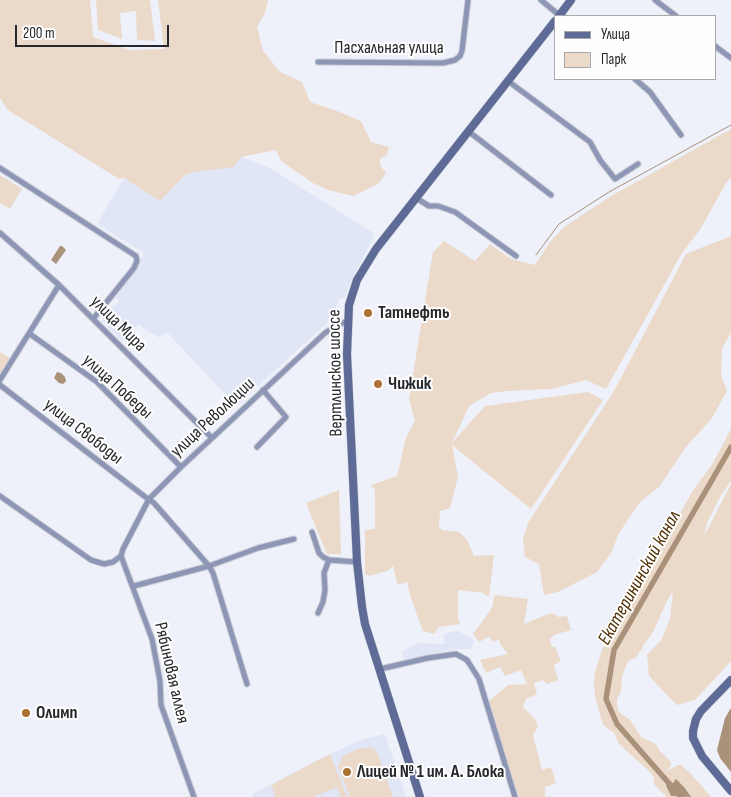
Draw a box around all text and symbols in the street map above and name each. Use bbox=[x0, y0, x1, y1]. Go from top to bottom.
scale bar bbox=[18, 15, 171, 47]
legend bbox=[554, 15, 716, 80]
text: 200 m bbox=[23, 24, 55, 43]
text: Улица bbox=[601, 25, 630, 44]
street label: Пасхальная улица bbox=[334, 37, 444, 59]
text: Парк bbox=[601, 50, 626, 69]
street label: улица Мира bbox=[85, 291, 151, 357]
place label: Татнефть bbox=[378, 302, 450, 324]
marker: Татнефть bbox=[362, 307, 374, 319]
street label: Вертлинское шоссе bbox=[324, 309, 348, 437]
street label: улица Победы bbox=[77, 350, 157, 424]
place label: Чижик bbox=[388, 373, 431, 395]
street label: улица Революции bbox=[167, 374, 259, 462]
marker: Чижик bbox=[372, 378, 384, 390]
street label: улица Свободы bbox=[39, 394, 127, 470]
water label: Екатерининский канал bbox=[594, 507, 686, 649]
street label: Рябиновая аллея bbox=[149, 620, 193, 726]
place label: Олимп bbox=[36, 702, 78, 724]
marker: Олимп bbox=[20, 707, 32, 719]
place label: Лицей № 1 им. А. Блока bbox=[357, 761, 504, 783]
marker: Лицей № 1 им. А. Блока bbox=[341, 766, 353, 778]

